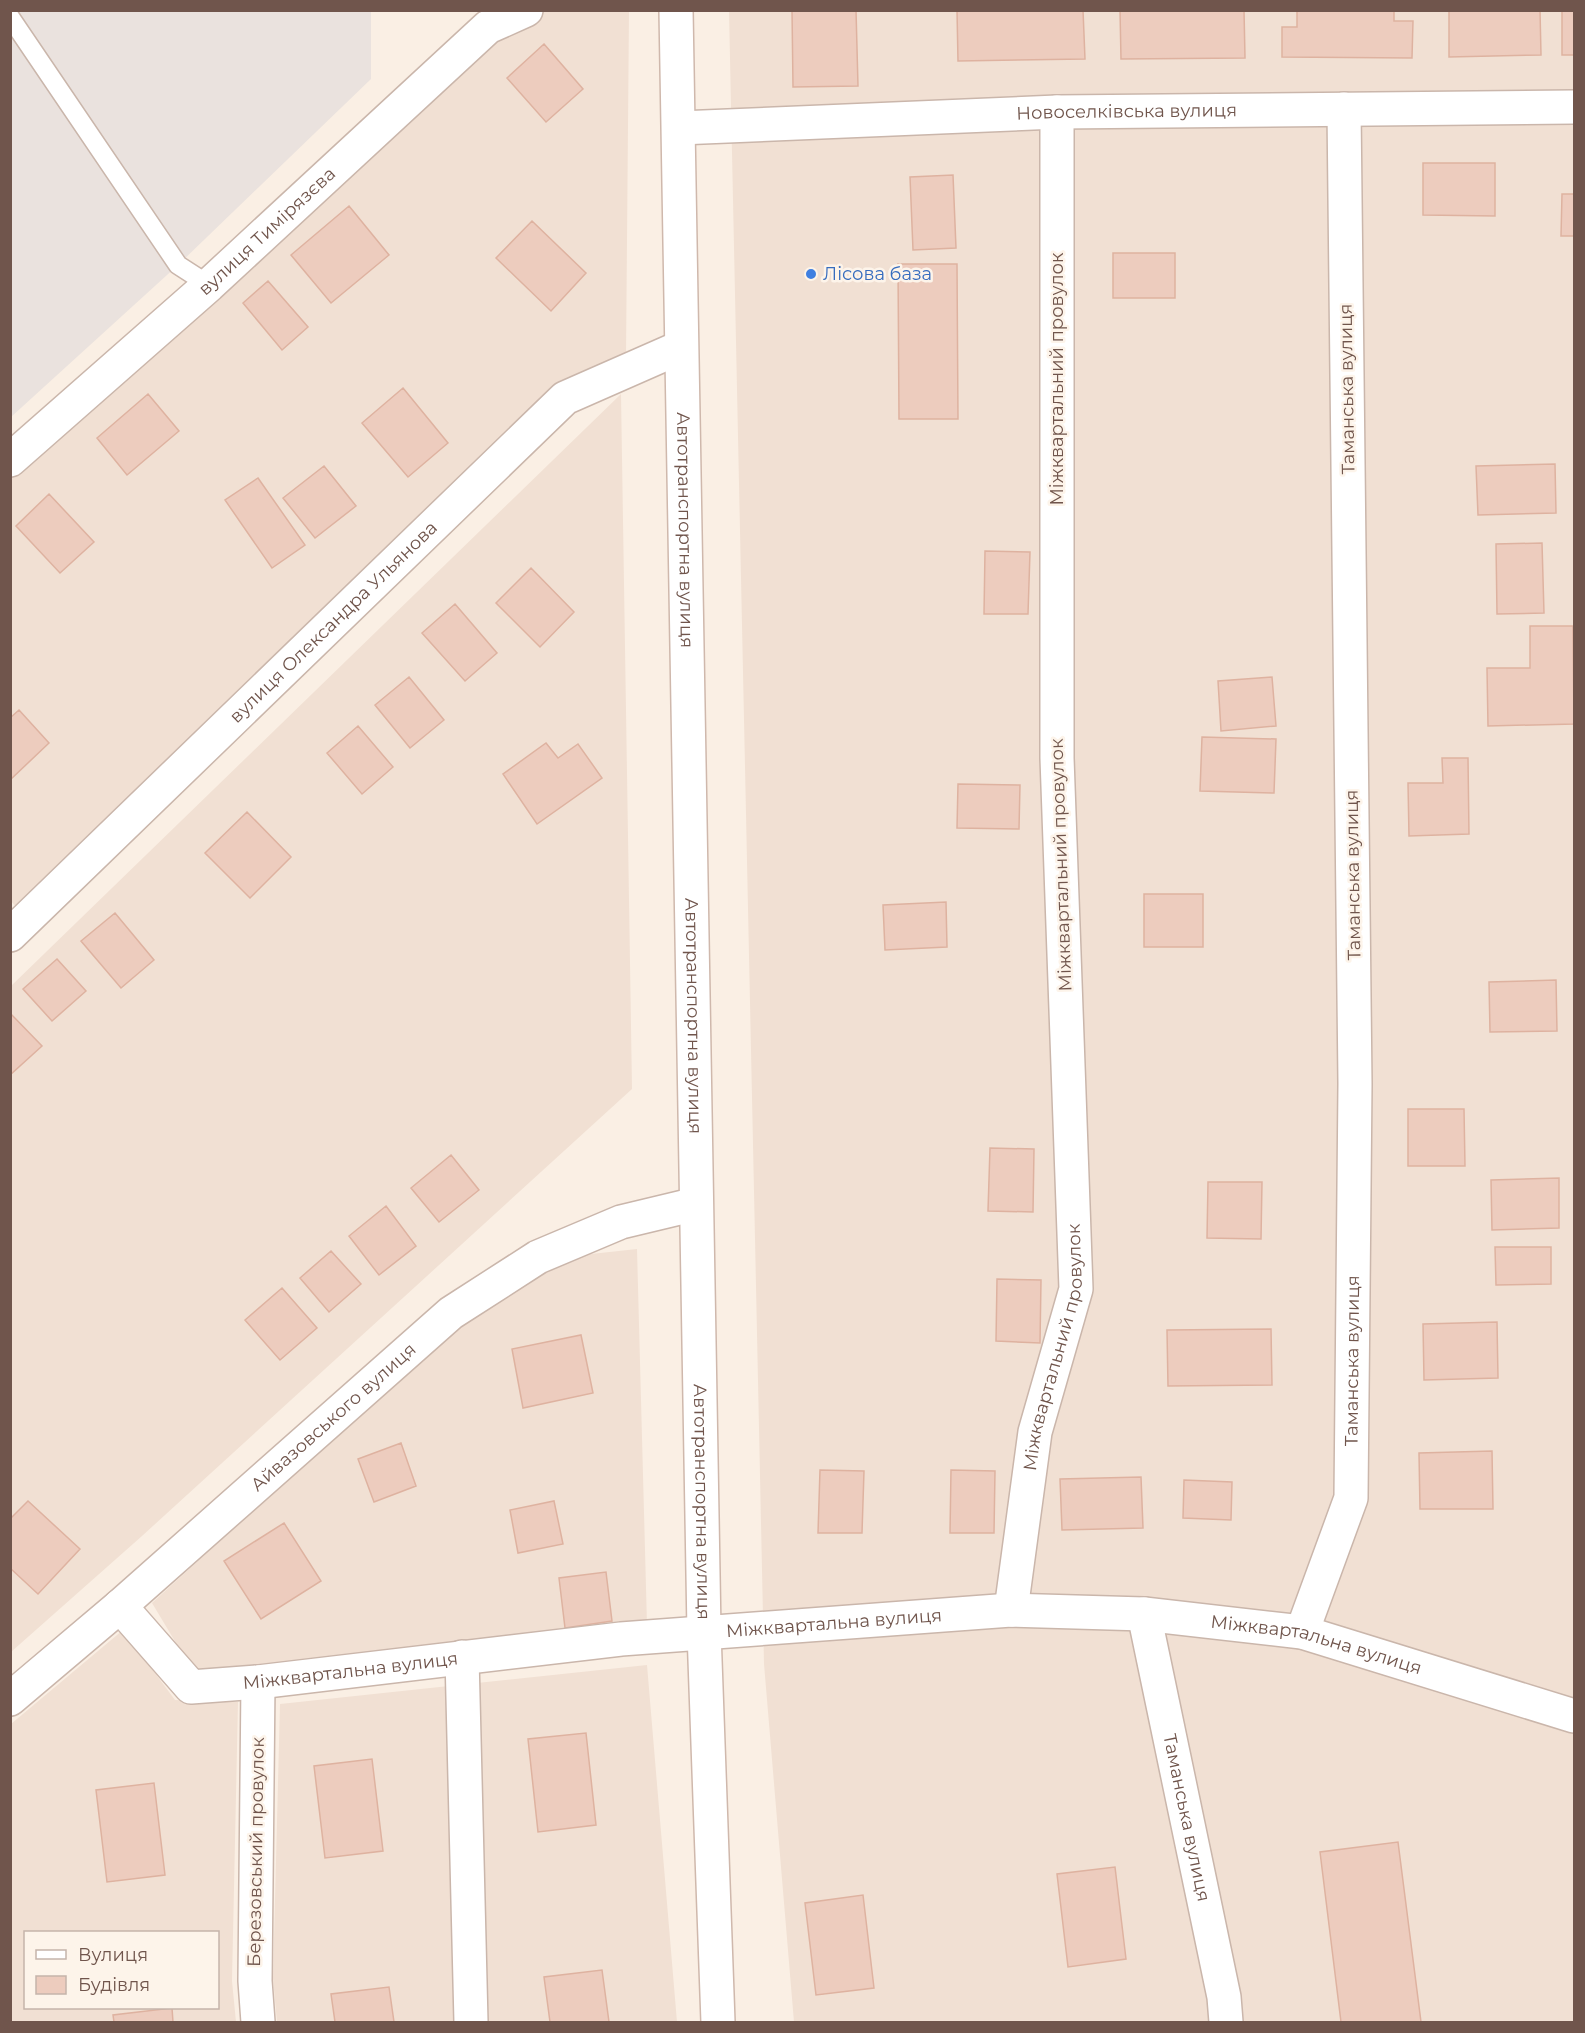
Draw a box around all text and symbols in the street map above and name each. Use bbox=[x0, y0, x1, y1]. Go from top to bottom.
street label: Новоселківська вулиця bbox=[1016, 99, 1237, 125]
street label: вулиця Тимірязєва bbox=[194, 163, 340, 300]
street label: Міжквартальний провулок bbox=[1046, 252, 1068, 505]
place label: Лісова база bbox=[823, 263, 932, 285]
marker: Лісова база bbox=[804, 267, 818, 281]
street label: Таманська вулиця bbox=[1335, 303, 1359, 475]
street label: Автотранспортна вулиця bbox=[672, 412, 698, 648]
street label: вулиця Олександра Ульянова bbox=[225, 517, 442, 728]
street label: Міжквартальний провулок bbox=[1046, 738, 1076, 992]
street label: Таманська вулиця bbox=[1341, 789, 1365, 961]
street label: Автотранспортна вулиця bbox=[680, 898, 706, 1134]
street label: Міжквартальний провулок bbox=[1019, 1223, 1087, 1472]
street label: Таманська вулиця bbox=[1341, 1275, 1364, 1446]
street label: Айвазовського вулиця bbox=[246, 1338, 420, 1496]
street label: Автотранспортна вулиця bbox=[689, 1383, 715, 1620]
street label: Міжквартальна вулиця bbox=[725, 1604, 943, 1642]
street label: Міжквартальна вулиця bbox=[1209, 1611, 1424, 1679]
street label: Міжквартальна вулиця bbox=[242, 1647, 459, 1694]
street label: Таманська вулиця bbox=[1158, 1732, 1215, 1903]
street label: Березовський провулок bbox=[243, 1736, 269, 1967]
legend bbox=[24, 1931, 219, 2009]
text: Вулиця bbox=[78, 1944, 148, 1966]
text: Будівля bbox=[78, 1974, 150, 1996]

